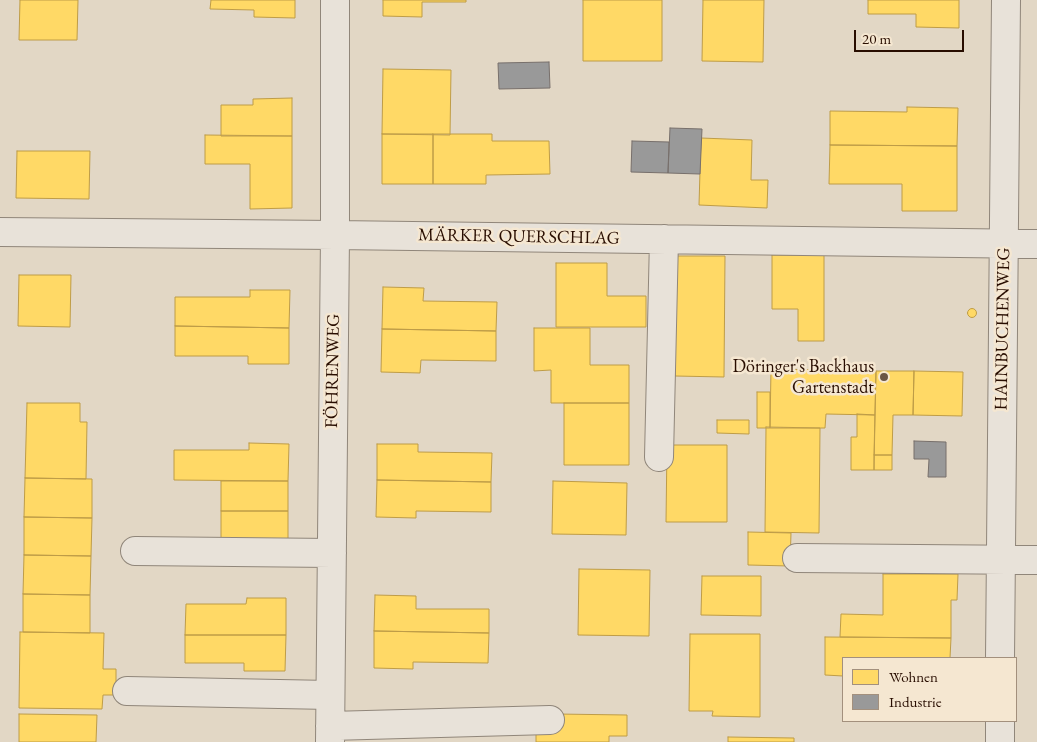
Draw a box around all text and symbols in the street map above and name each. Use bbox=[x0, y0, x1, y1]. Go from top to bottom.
scale bar bbox=[857, 20, 967, 52]
text: 20 m bbox=[862, 29, 891, 48]
street label: MÄRKER QUERSCHLAG bbox=[418, 224, 620, 250]
street label: HAINBUCHENWEG bbox=[991, 247, 1015, 411]
street label: FÖHRENWEG bbox=[321, 314, 345, 428]
place label: Döringer's Backhaus Gartenstadt bbox=[732, 356, 874, 398]
marker: Döringer's Backhaus Gartenstadt bbox=[878, 371, 890, 383]
legend bbox=[842, 657, 1017, 722]
text: Wohnen bbox=[889, 667, 938, 686]
text: Industrie bbox=[889, 692, 942, 711]

